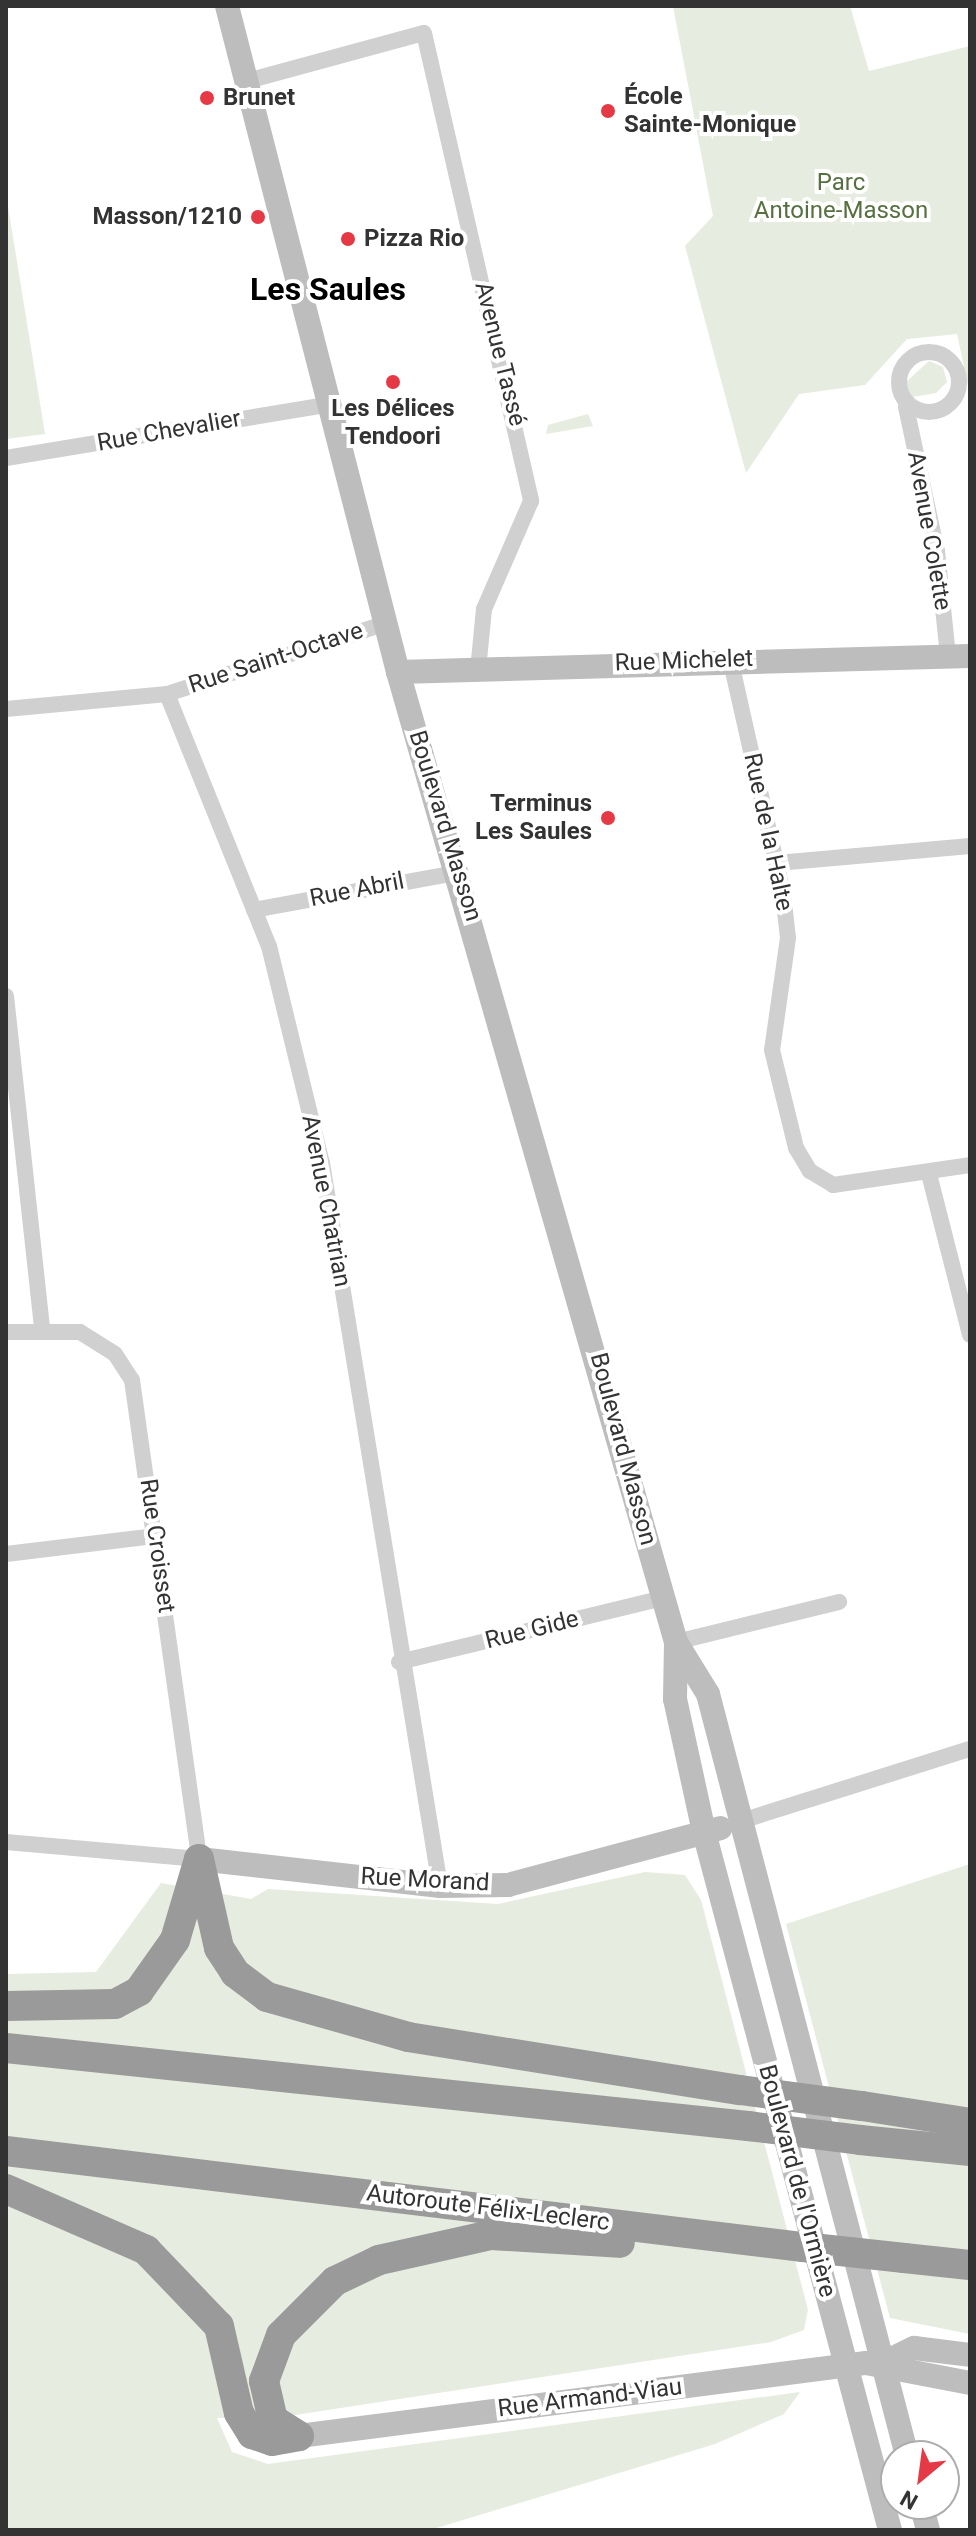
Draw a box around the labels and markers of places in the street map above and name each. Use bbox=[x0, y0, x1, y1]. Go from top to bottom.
place label: École Sainte-Monique bbox=[624, 83, 796, 139]
place label: Brunet bbox=[223, 84, 295, 112]
marker: Brunet bbox=[198, 89, 216, 107]
marker: École Sainte-Monique bbox=[599, 102, 617, 120]
place label: Masson/1210 bbox=[93, 203, 242, 231]
marker: Masson/1210 bbox=[249, 208, 267, 226]
place label: Pizza Rio bbox=[364, 225, 464, 253]
marker: Pizza Rio bbox=[339, 230, 357, 248]
marker: Les Délices Tendoori bbox=[384, 373, 402, 391]
place label: Les Délices Tendoori bbox=[331, 395, 455, 451]
place label: Terminus Les Saules bbox=[475, 790, 592, 846]
marker: Terminus Les Saules bbox=[599, 809, 617, 827]

